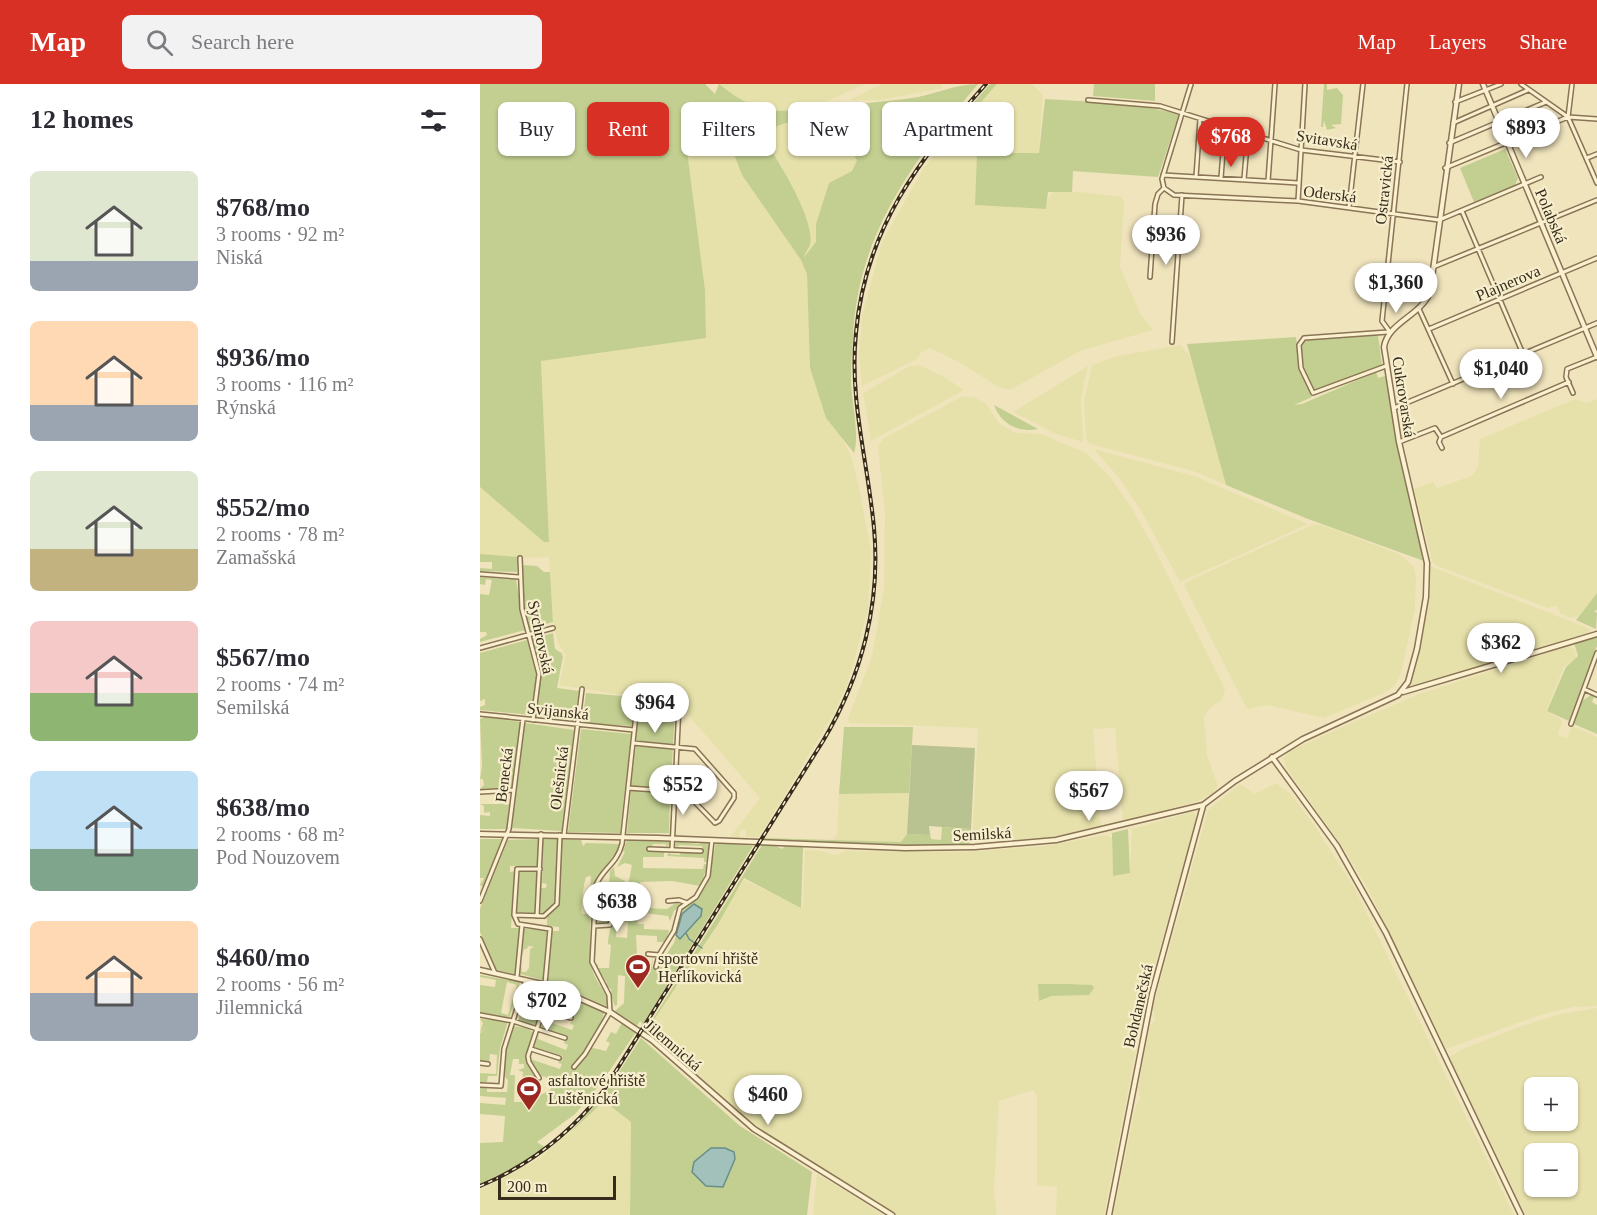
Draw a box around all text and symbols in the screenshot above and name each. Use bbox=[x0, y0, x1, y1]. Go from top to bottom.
search box bbox=[122, 15, 542, 69]
text: Map bbox=[30, 26, 86, 57]
icon: search bbox=[143, 26, 176, 59]
text: Search here bbox=[191, 29, 294, 54]
text: Map bbox=[1358, 30, 1396, 54]
text: Layers bbox=[1429, 30, 1486, 54]
text: Share bbox=[1519, 30, 1567, 54]
chip: Buy bbox=[498, 102, 575, 156]
chip: Rent bbox=[587, 102, 669, 156]
chip: Filters bbox=[681, 102, 776, 156]
chip: New bbox=[788, 102, 870, 156]
chip: Apartment bbox=[882, 102, 1014, 156]
icon: filters bbox=[417, 104, 450, 137]
text: 12 homes bbox=[30, 105, 133, 134]
pin: $893 bbox=[1490, 108, 1562, 159]
text: $893 bbox=[1506, 116, 1546, 138]
pin: $768 bbox=[1195, 117, 1267, 168]
text: $768 bbox=[1211, 125, 1251, 147]
street label: Svitavská bbox=[1295, 127, 1359, 153]
street label: Ostravická bbox=[1372, 155, 1396, 225]
street label: Oderská bbox=[1303, 182, 1357, 206]
street label: Polabská bbox=[1532, 186, 1570, 246]
text: $768/mo bbox=[216, 193, 310, 222]
icon: home bbox=[78, 195, 150, 267]
pin: $936 bbox=[1130, 215, 1202, 266]
text: 3 rooms · 92 m² bbox=[216, 223, 344, 245]
text: $936 bbox=[1146, 223, 1186, 245]
text: Niská bbox=[216, 246, 263, 268]
street label: Plajnerova bbox=[1473, 262, 1543, 305]
pin: $1,360 bbox=[1347, 263, 1445, 314]
text: $1,360 bbox=[1369, 271, 1424, 293]
text: $936/mo bbox=[216, 343, 310, 372]
icon: home bbox=[78, 345, 150, 417]
pin: $1,040 bbox=[1452, 349, 1550, 400]
street label: Cukrovarská bbox=[1389, 355, 1419, 439]
text: $1,040 bbox=[1474, 357, 1529, 379]
text: 3 rooms · 116 m² bbox=[216, 373, 353, 395]
text: Rýnská bbox=[216, 396, 276, 418]
text: $552/mo bbox=[216, 493, 310, 522]
icon: home bbox=[78, 495, 150, 567]
text: 2 rooms · 78 m² bbox=[216, 523, 344, 545]
text: Zamašská bbox=[216, 546, 296, 568]
street label: Sychrovská bbox=[524, 599, 557, 675]
pin: $362 bbox=[1465, 623, 1537, 674]
text: $362 bbox=[1481, 631, 1521, 653]
text: $567/mo bbox=[216, 643, 310, 672]
icon: home bbox=[78, 645, 150, 717]
text: 2 rooms · 74 m² bbox=[216, 673, 344, 695]
pin: $964 bbox=[619, 683, 691, 734]
text: $964 bbox=[635, 691, 675, 713]
text: Semilská bbox=[216, 696, 289, 718]
street label: Svijanská bbox=[526, 699, 590, 724]
street label: Olešnická bbox=[547, 745, 571, 811]
street label: Benecká bbox=[492, 747, 516, 803]
pin: $552 bbox=[647, 765, 719, 816]
pin: $567 bbox=[1053, 771, 1125, 822]
text: $552 bbox=[663, 773, 703, 795]
text: $567 bbox=[1069, 779, 1109, 801]
text: $638/mo bbox=[216, 793, 310, 822]
icon: home bbox=[78, 795, 150, 867]
text: 2 rooms · 68 m² bbox=[216, 823, 344, 845]
street label: Semilská bbox=[952, 824, 1012, 844]
text: Pod Nouzovem bbox=[216, 846, 340, 868]
pin: $638 bbox=[581, 882, 653, 933]
text: $638 bbox=[597, 890, 637, 912]
text: $460/mo bbox=[216, 943, 310, 972]
icon: home bbox=[78, 945, 150, 1017]
place label: sportovní hřiště Herlíkovická bbox=[658, 950, 758, 985]
sports icon: sportovní hřiště Herlíkovická bbox=[623, 952, 653, 990]
street label: Bohdanečská bbox=[1120, 963, 1156, 1049]
text: 2 rooms · 56 m² bbox=[216, 973, 344, 995]
pin: $702 bbox=[511, 981, 583, 1032]
text: $702 bbox=[527, 989, 567, 1011]
text: Jilemnická bbox=[216, 996, 303, 1018]
street label: Jilemnická bbox=[641, 1016, 705, 1074]
place label: asfaltové hřiště Luštěnická bbox=[548, 1072, 645, 1107]
sports icon: asfaltové hřiště Luštěnická bbox=[514, 1074, 544, 1112]
pin: $460 bbox=[732, 1075, 804, 1126]
map controls bbox=[1524, 1077, 1578, 1197]
button: + bbox=[1524, 1077, 1578, 1131]
text: $460 bbox=[748, 1083, 788, 1105]
button: − bbox=[1524, 1143, 1578, 1197]
scale bar bbox=[498, 1173, 616, 1200]
text: 200 m bbox=[507, 1178, 547, 1195]

